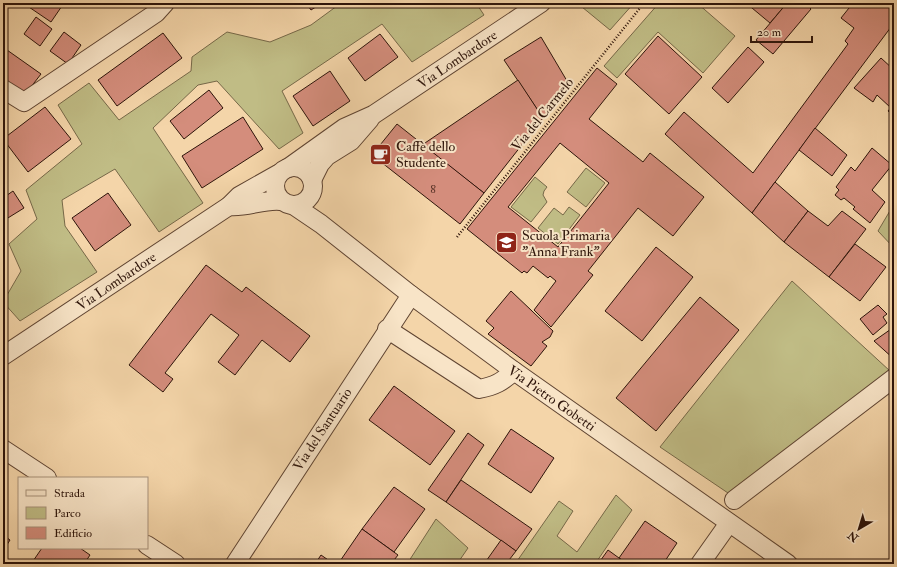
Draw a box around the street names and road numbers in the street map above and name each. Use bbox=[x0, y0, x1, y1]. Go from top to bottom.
street label: Via Lombardore bbox=[414, 26, 500, 92]
street label: Via del Carmelo bbox=[508, 74, 577, 155]
street label: Via Lombardore bbox=[73, 248, 159, 314]
street label: Via Pietro Gobetti bbox=[505, 362, 599, 435]
street label: Via del Santuario bbox=[289, 384, 356, 474]

